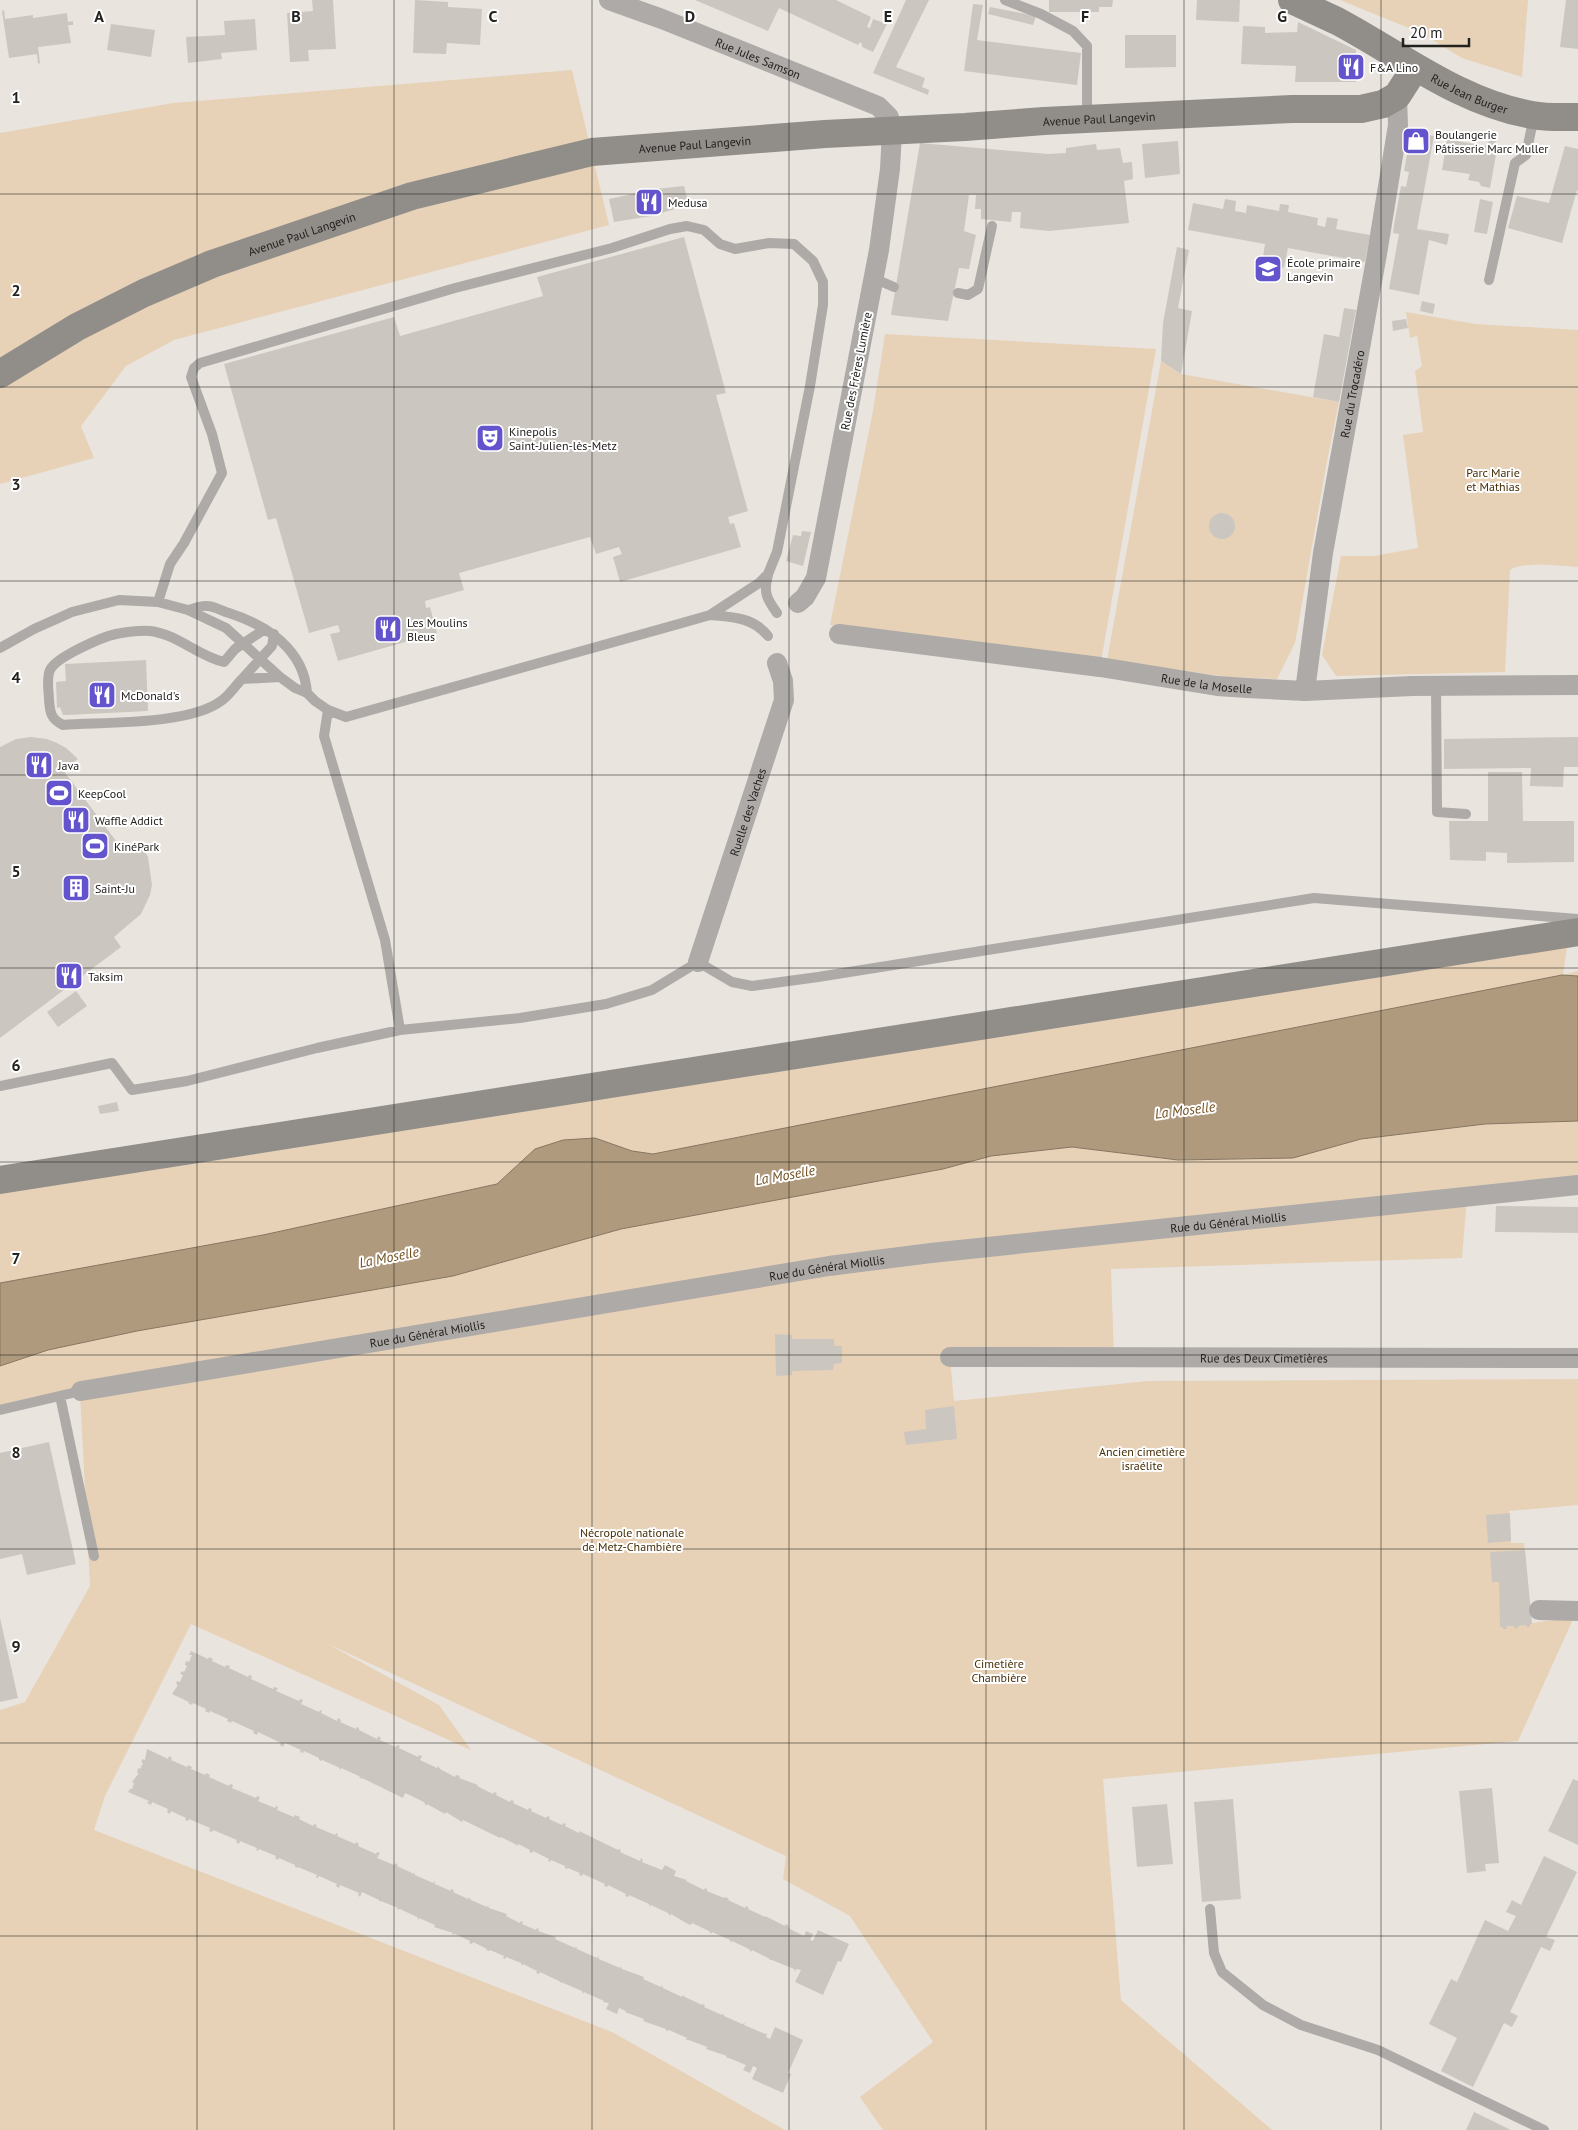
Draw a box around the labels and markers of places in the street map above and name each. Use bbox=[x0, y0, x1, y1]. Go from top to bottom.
restaurant icon: F&A Lino bbox=[1336, 52, 1366, 82]
place label: F&A Lino bbox=[1370, 60, 1418, 75]
shop icon: Boulangerie Pâtisserie Marc Muller bbox=[1401, 126, 1431, 156]
place label: Boulangerie Pâtisserie Marc Muller bbox=[1435, 127, 1548, 156]
restaurant icon: Medusa bbox=[634, 187, 664, 217]
place label: Medusa bbox=[668, 195, 708, 210]
school or university icon: École primaire Langevin bbox=[1253, 254, 1283, 284]
place label: École primaire Langevin bbox=[1287, 255, 1361, 284]
theatre icon: Kinepolis Saint-Julien-lès-Metz bbox=[475, 423, 505, 453]
place label: Kinepolis Saint-Julien-lès-Metz bbox=[509, 424, 617, 453]
restaurant icon: Les Moulins Bleus bbox=[373, 614, 403, 644]
place label: Les Moulins Bleus bbox=[407, 615, 468, 644]
restaurant icon: McDonald's bbox=[87, 680, 117, 710]
place label: McDonald's bbox=[121, 688, 180, 703]
restaurant icon: Java bbox=[24, 750, 54, 780]
place label: Java bbox=[57, 758, 79, 773]
sports icon: KeepCool bbox=[44, 778, 74, 808]
place label: KeepCool bbox=[78, 786, 127, 801]
restaurant icon: Waffle Addict bbox=[61, 805, 91, 835]
place label: Waffle Addict bbox=[95, 813, 163, 828]
sports icon: KinéPark bbox=[80, 831, 110, 861]
place label: KinéPark bbox=[114, 839, 160, 854]
building icon: Saint-Ju bbox=[61, 873, 91, 903]
place label: Saint-Ju bbox=[95, 881, 135, 896]
restaurant icon: Taksim bbox=[54, 961, 84, 991]
place label: Taksim bbox=[88, 969, 123, 984]

